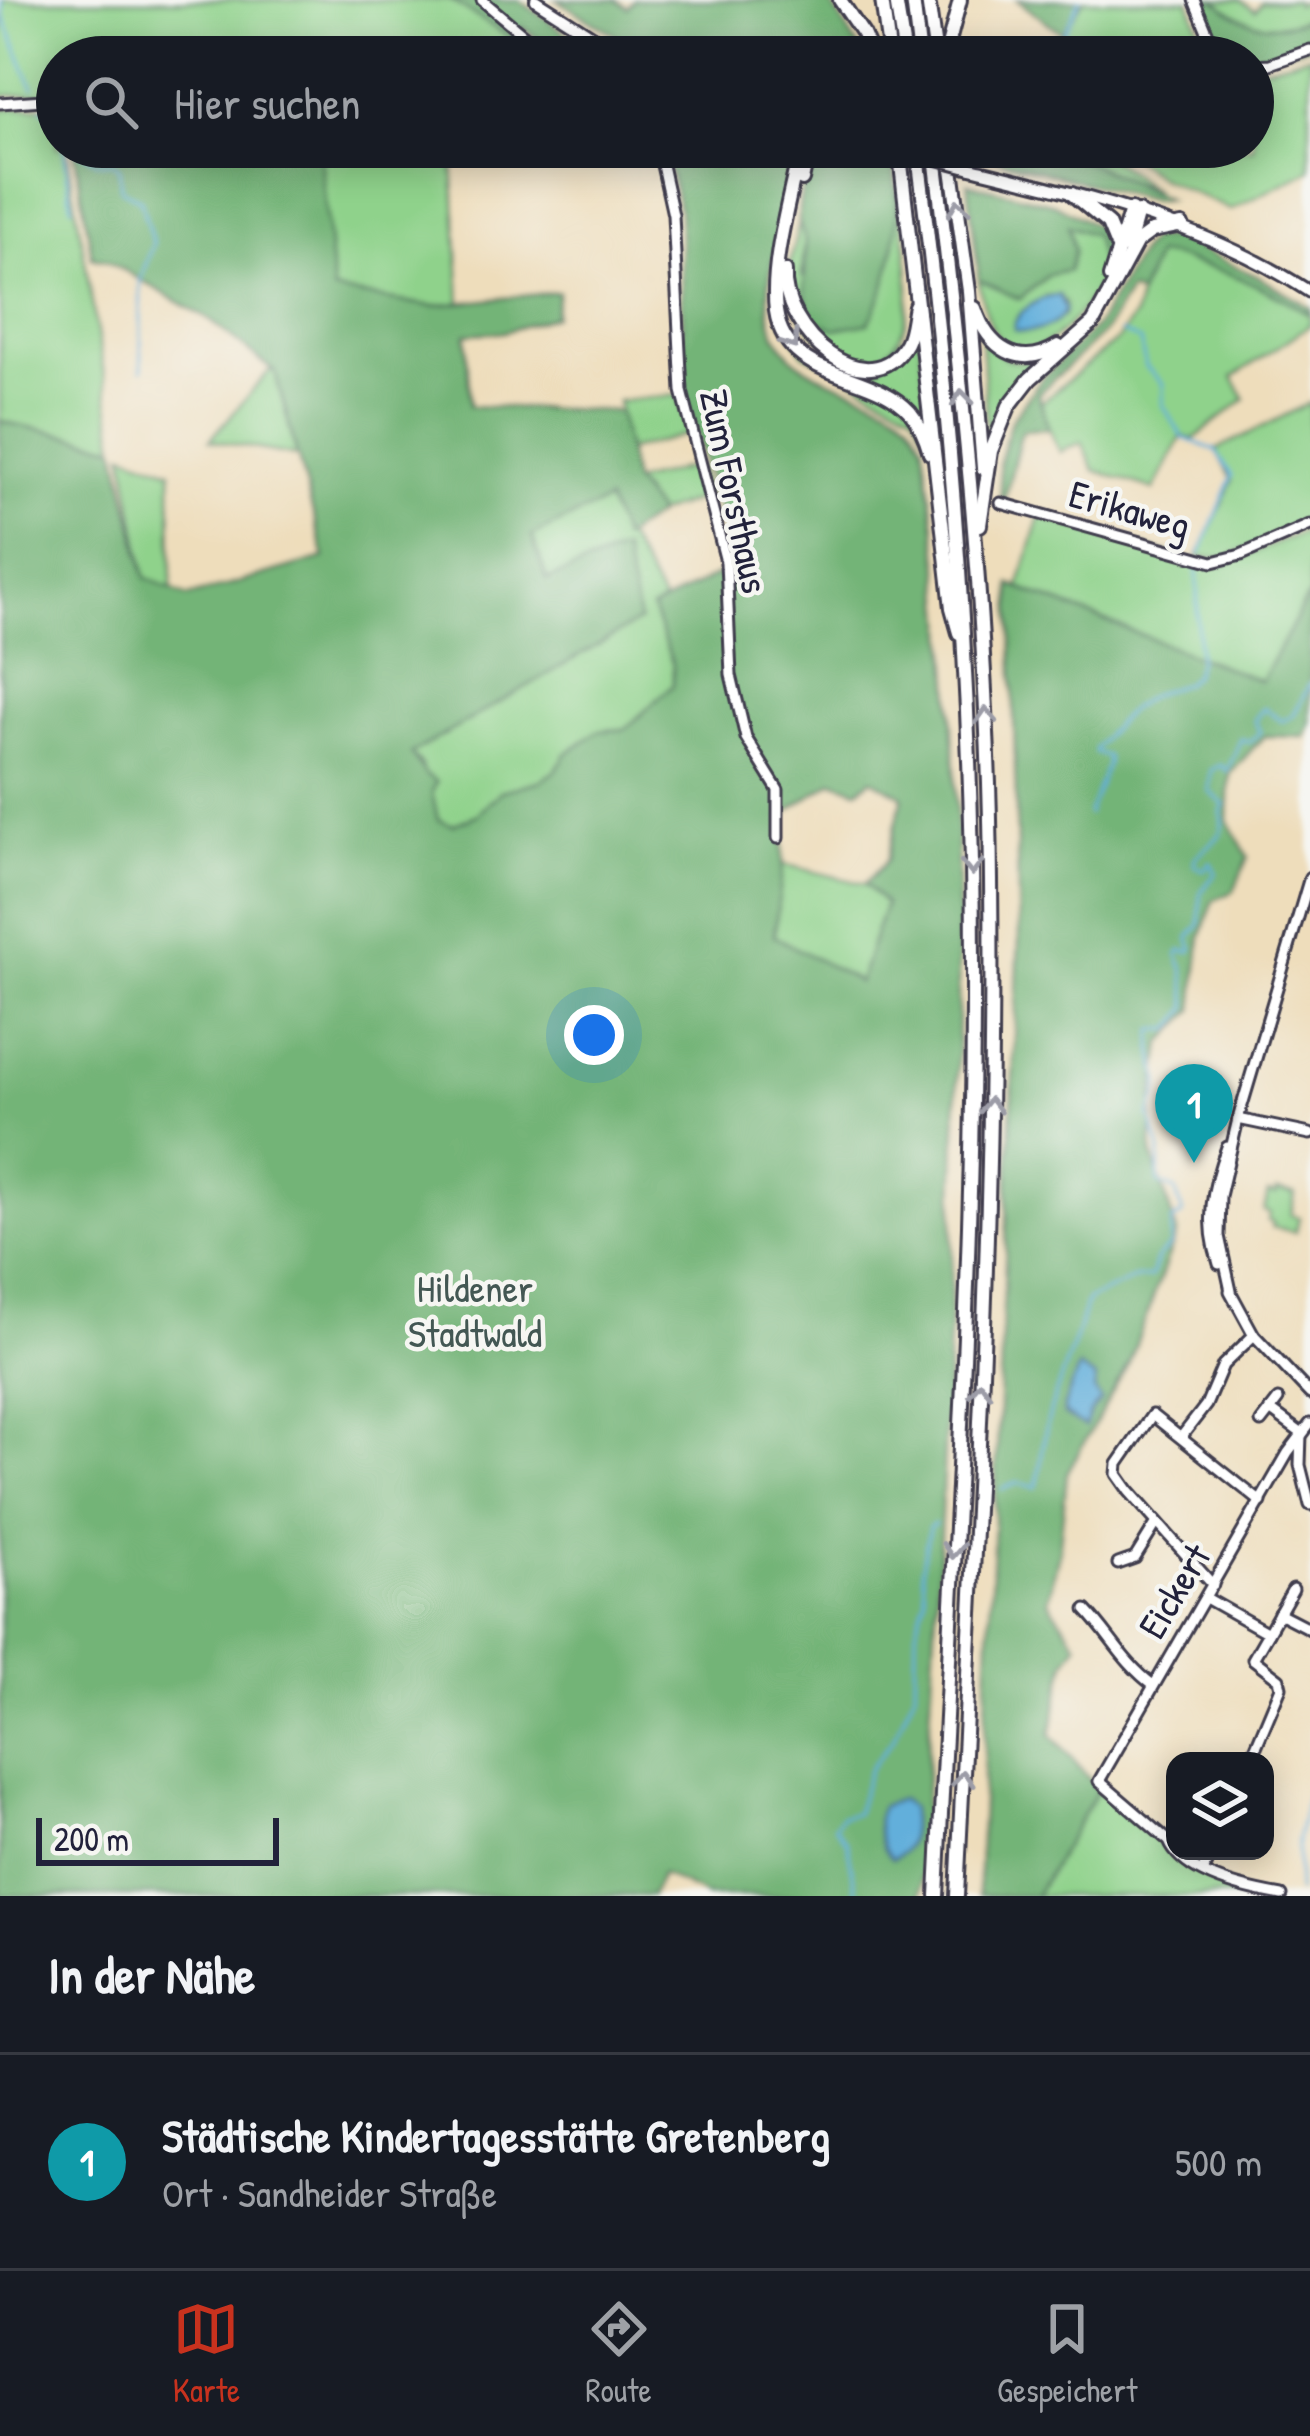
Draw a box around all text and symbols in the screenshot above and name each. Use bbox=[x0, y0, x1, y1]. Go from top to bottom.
search box bbox=[36, 36, 1274, 168]
icon: search bbox=[78, 69, 144, 135]
text: Hier suchen bbox=[174, 72, 361, 133]
one-way arrow bbox=[946, 199, 972, 218]
one-way arrow bbox=[777, 328, 799, 350]
street label: Zum Forsthaus bbox=[688, 384, 783, 598]
one-way arrow bbox=[950, 388, 975, 407]
street label: Erikaweg bbox=[1064, 466, 1197, 551]
one-way arrow bbox=[973, 706, 999, 725]
one-way arrow bbox=[959, 858, 985, 877]
your location bbox=[564, 1005, 624, 1065]
pin: 1 bbox=[1155, 1064, 1233, 1163]
one-way arrow bbox=[976, 1096, 1002, 1115]
park label: Hildener Stadtwald bbox=[408, 1261, 542, 1359]
one-way arrow bbox=[967, 1380, 993, 1398]
street label: Eickert bbox=[1125, 1533, 1223, 1648]
one-way arrow bbox=[940, 1541, 966, 1559]
map controls bbox=[1166, 1752, 1274, 1860]
button: layers bbox=[1166, 1752, 1274, 1860]
one-way arrow bbox=[950, 1769, 976, 1788]
scale bar bbox=[36, 1812, 279, 1865]
text: 200 m bbox=[54, 1817, 129, 1861]
text: In der Nähe bbox=[48, 1940, 255, 2009]
text: Städtische Kindertagesstätte Gretenberg bbox=[162, 2105, 830, 2166]
text: 1 bbox=[80, 2135, 94, 2188]
text: 500 m bbox=[1175, 2135, 1262, 2188]
text: Ort · Sandheider Straße bbox=[162, 2166, 497, 2219]
tab: Karte bbox=[173, 2296, 240, 2412]
tab: Route bbox=[586, 2296, 652, 2412]
tab: Gespeichert bbox=[997, 2296, 1137, 2412]

